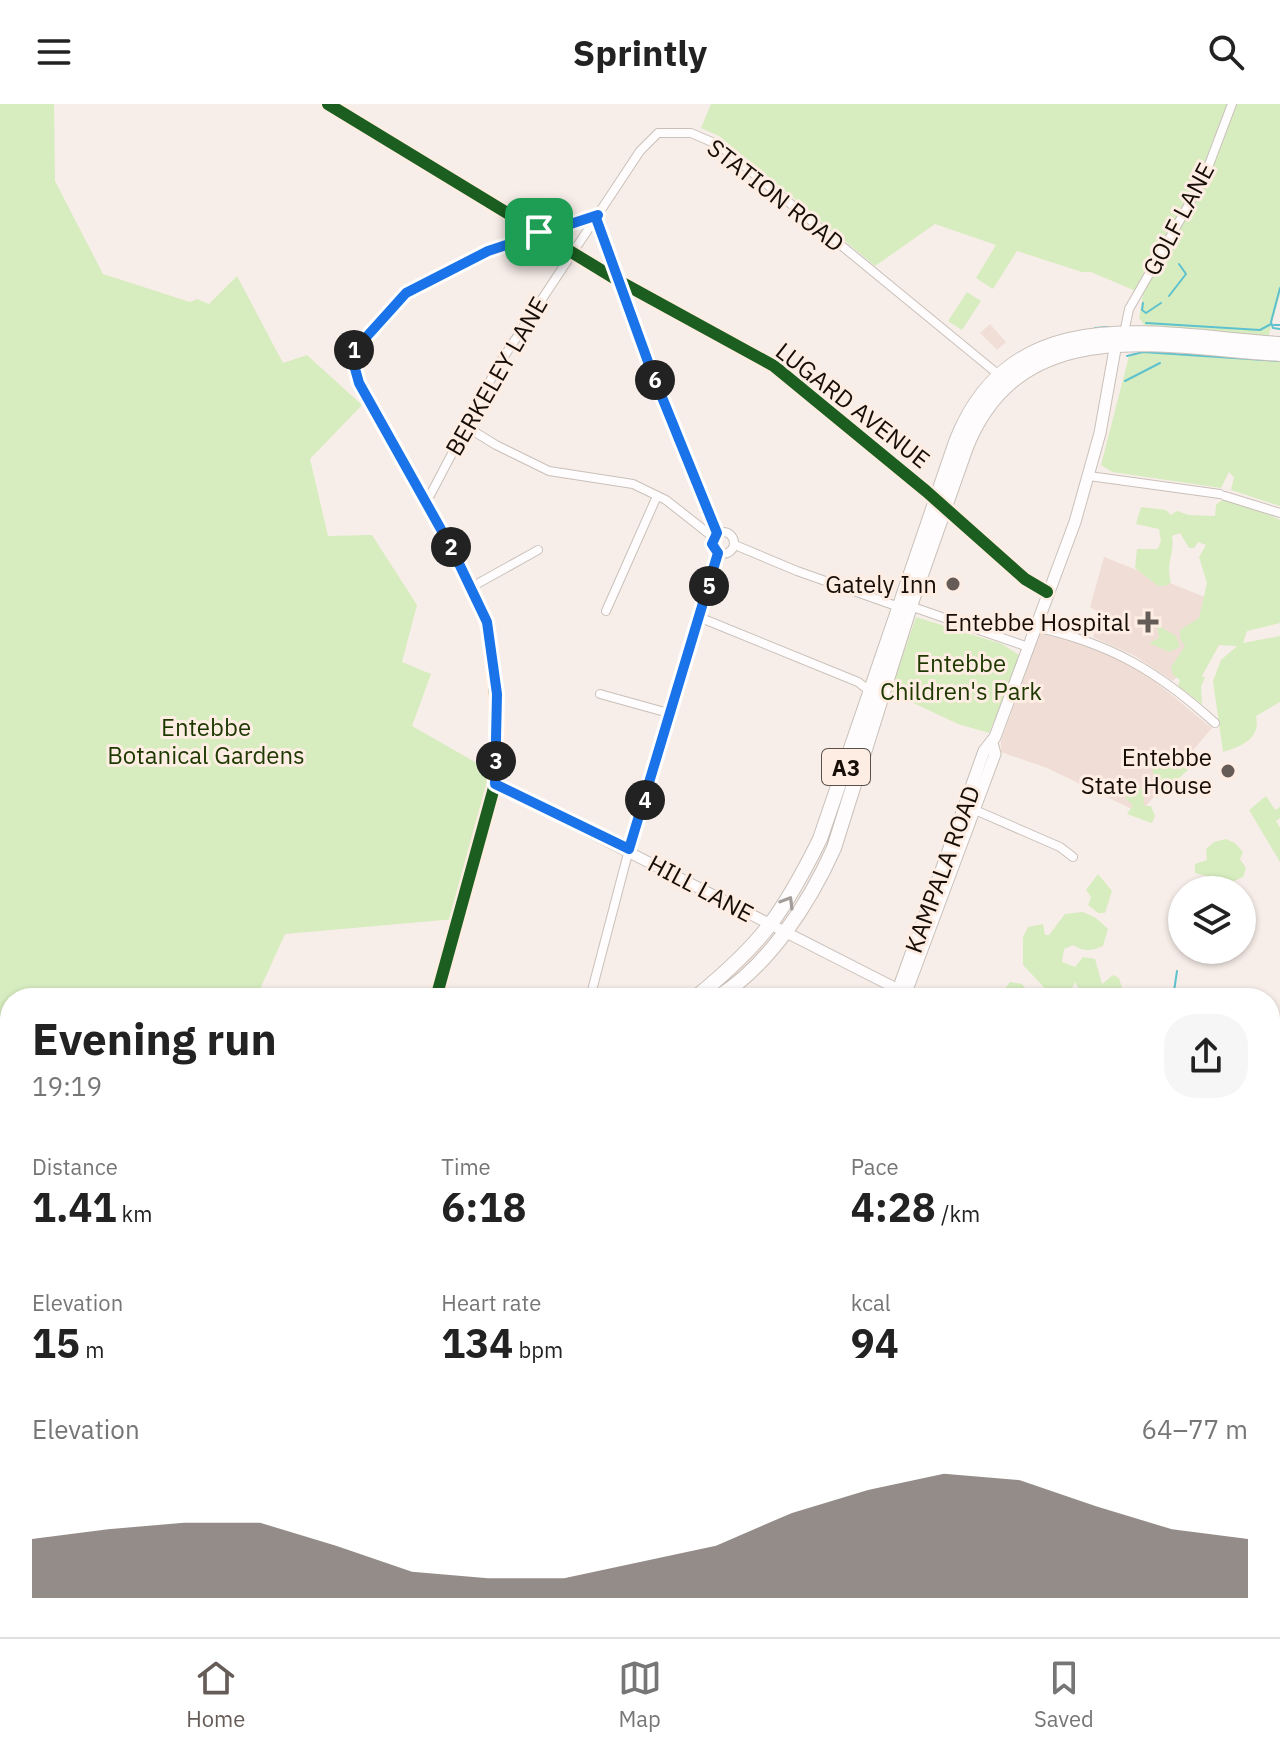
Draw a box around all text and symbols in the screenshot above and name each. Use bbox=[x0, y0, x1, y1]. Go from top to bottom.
text: Sprintly bbox=[573, 29, 707, 76]
icon: menu bbox=[32, 30, 76, 74]
icon: search bbox=[1204, 30, 1248, 74]
street label: STATION ROAD bbox=[701, 131, 851, 259]
street label: GOLF LANE bbox=[1135, 157, 1221, 281]
pin bbox=[505, 198, 573, 266]
icon: arrive bbox=[517, 210, 561, 254]
street label: BERKELEY LANE bbox=[438, 291, 554, 461]
pin: 1 bbox=[334, 330, 374, 370]
text: 1 bbox=[347, 335, 361, 364]
street label: LUGARD AVENUE bbox=[769, 335, 937, 475]
pin: 6 bbox=[635, 360, 675, 400]
text: 6 bbox=[648, 365, 662, 394]
pin: 2 bbox=[431, 527, 471, 567]
text: 2 bbox=[444, 532, 458, 561]
pin: 5 bbox=[689, 566, 729, 606]
place label: Gately Inn bbox=[825, 568, 937, 600]
text: 5 bbox=[702, 571, 716, 600]
marker: Gately Inn bbox=[944, 575, 962, 593]
place label: Entebbe Hospital bbox=[944, 606, 1130, 638]
marker: Entebbe Hospital bbox=[1137, 611, 1159, 633]
park label: Entebbe Children's Park bbox=[880, 647, 1042, 707]
park label: Entebbe Botanical Gardens bbox=[107, 711, 305, 771]
pin: 3 bbox=[476, 741, 516, 781]
place label: Entebbe State House bbox=[1081, 741, 1212, 801]
text: 3 bbox=[489, 746, 503, 775]
road number: A3 bbox=[822, 749, 870, 785]
marker: Entebbe State House bbox=[1219, 762, 1237, 780]
pin: 4 bbox=[625, 780, 665, 820]
street label: KAMPALA ROAD bbox=[897, 781, 987, 957]
text: 4 bbox=[638, 785, 652, 814]
street label: HILL LANE bbox=[643, 847, 759, 929]
map controls bbox=[1168, 876, 1256, 964]
button: layers bbox=[1168, 876, 1256, 964]
one-way arrow bbox=[778, 896, 793, 911]
text: Evening run bbox=[32, 1010, 277, 1067]
button: share bbox=[1164, 1014, 1248, 1098]
text: 19:19 bbox=[32, 1069, 102, 1103]
text: Distance bbox=[32, 1152, 118, 1181]
text: Time bbox=[441, 1152, 491, 1181]
text: Pace bbox=[851, 1152, 899, 1181]
text: 1.41 bbox=[32, 1181, 116, 1233]
text: 6:18 bbox=[441, 1181, 527, 1233]
text: 4:28 bbox=[851, 1181, 936, 1233]
text: km bbox=[116, 1199, 152, 1228]
text: /km bbox=[936, 1199, 980, 1228]
text: Elevation bbox=[32, 1288, 123, 1317]
text: Heart rate bbox=[441, 1288, 541, 1317]
text: kcal bbox=[851, 1288, 891, 1317]
text: 15 bbox=[32, 1317, 80, 1369]
text: 134 bbox=[441, 1317, 513, 1369]
text: 94 bbox=[851, 1317, 899, 1369]
text: m bbox=[80, 1335, 104, 1364]
text: bpm bbox=[513, 1335, 563, 1364]
text: Elevation bbox=[32, 1412, 140, 1446]
text: 64–77 m bbox=[1141, 1412, 1248, 1446]
tab: Home bbox=[186, 1656, 245, 1733]
tab: Map bbox=[618, 1656, 662, 1733]
tab: Saved bbox=[1034, 1656, 1094, 1733]

